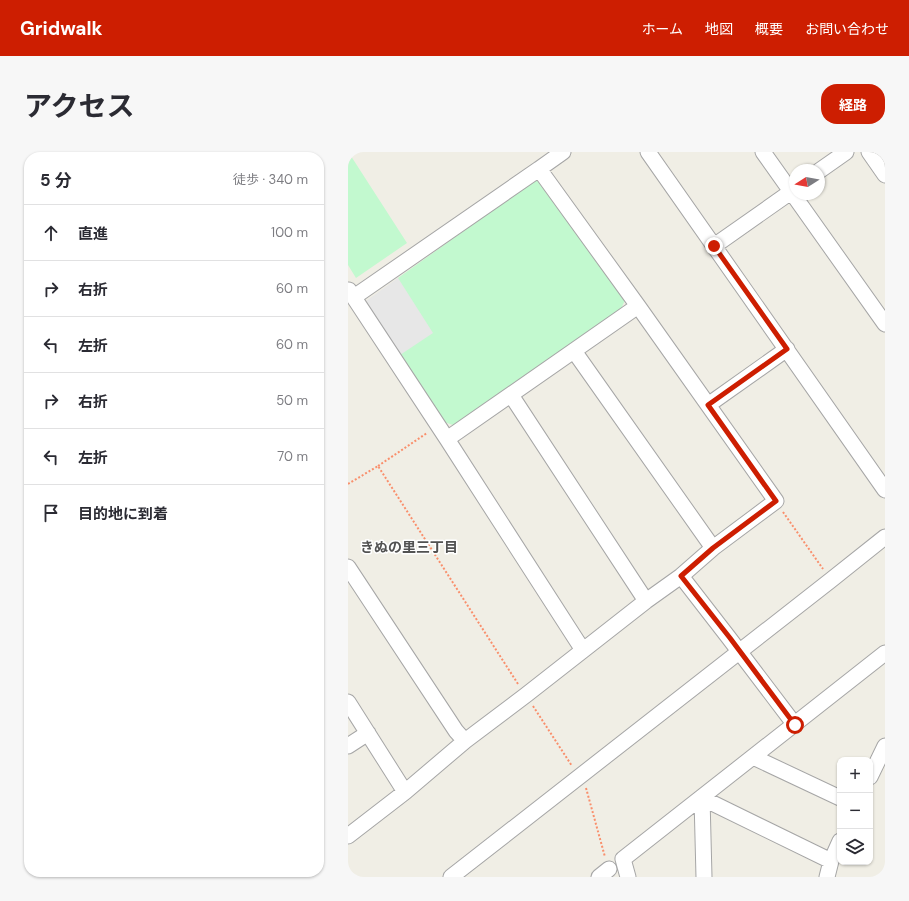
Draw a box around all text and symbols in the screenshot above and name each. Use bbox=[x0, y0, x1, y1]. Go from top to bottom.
text: Gridwalk bbox=[20, 16, 102, 41]
text: ホーム bbox=[641, 20, 683, 38]
text: 地図 bbox=[705, 20, 733, 38]
text: 概要 bbox=[755, 20, 783, 38]
text: お問い合わせ bbox=[805, 20, 889, 38]
button: 経路 bbox=[821, 84, 885, 124]
text: アクセス bbox=[24, 88, 135, 125]
north arrow bbox=[789, 164, 825, 200]
text: 5 分 bbox=[40, 169, 72, 191]
text: 徒歩 · 340 m bbox=[233, 171, 308, 188]
icon: ahead bbox=[40, 222, 62, 244]
text: 直進 bbox=[78, 224, 108, 244]
text: 100 m bbox=[271, 224, 308, 241]
route end bbox=[705, 237, 723, 255]
icon: right bbox=[40, 278, 62, 300]
text: 右折 bbox=[78, 280, 108, 300]
text: 60 m bbox=[276, 280, 308, 297]
icon: left bbox=[40, 334, 62, 356]
text: 左折 bbox=[78, 336, 108, 356]
text: 60 m bbox=[276, 336, 308, 353]
icon: right bbox=[40, 390, 62, 412]
text: 右折 bbox=[78, 392, 108, 412]
text: 50 m bbox=[276, 392, 308, 409]
icon: left bbox=[40, 446, 62, 468]
text: 左折 bbox=[78, 448, 108, 468]
text: 70 m bbox=[277, 448, 308, 465]
icon: arrive bbox=[40, 502, 62, 524]
text: 目的地に到着 bbox=[78, 504, 168, 524]
district label: きぬの里三丁目 bbox=[360, 538, 458, 556]
route start bbox=[786, 716, 804, 734]
map controls bbox=[837, 757, 873, 865]
button: + bbox=[837, 757, 873, 793]
button: − bbox=[837, 793, 873, 829]
button: layers bbox=[837, 829, 873, 865]

